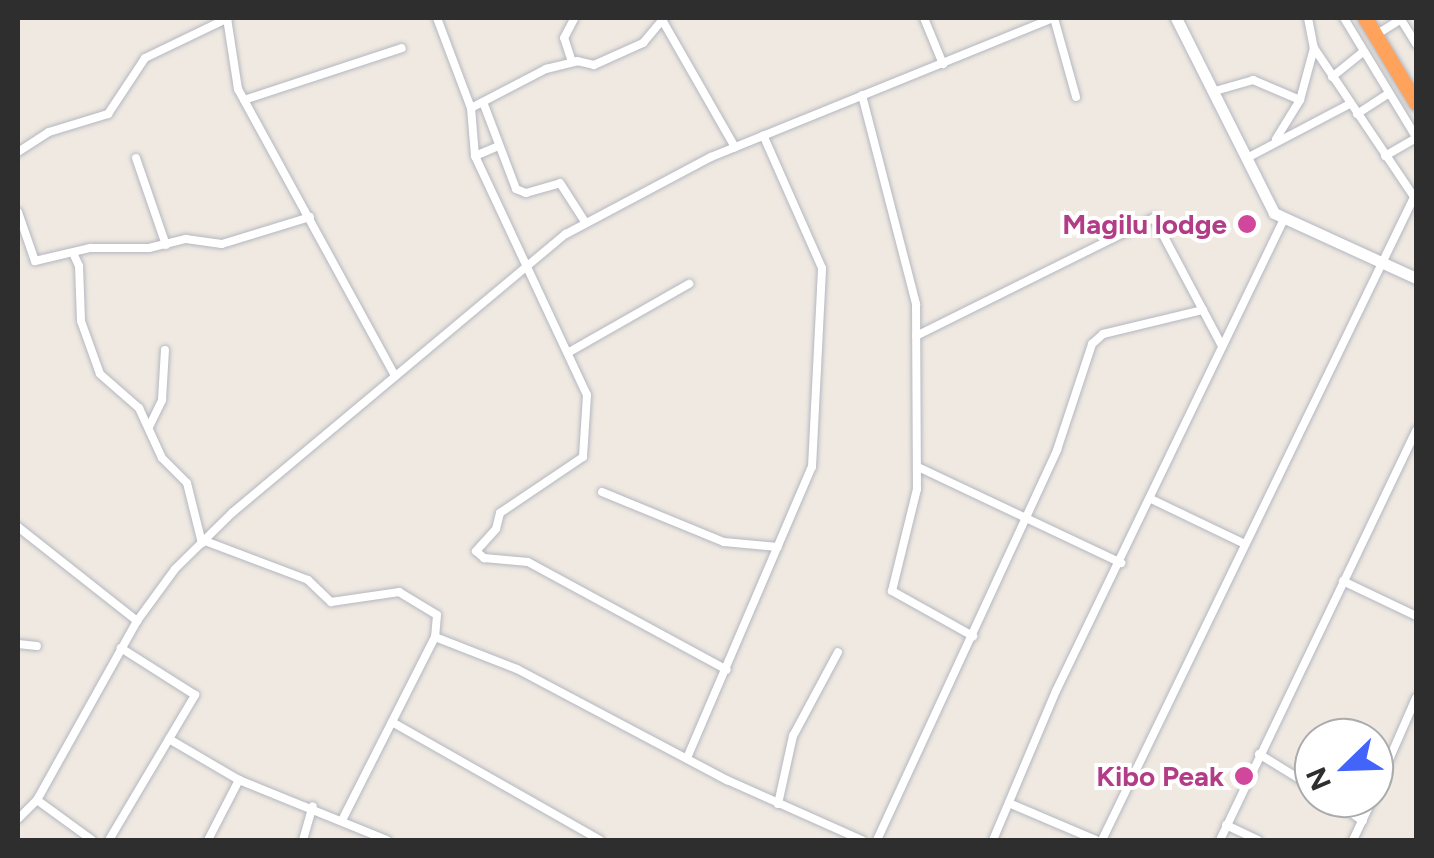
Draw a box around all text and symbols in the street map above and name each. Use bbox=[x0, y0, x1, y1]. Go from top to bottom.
place label: Magilu lodge bbox=[1062, 207, 1227, 241]
marker: Magilu lodge bbox=[1236, 213, 1258, 235]
north arrow bbox=[1294, 718, 1394, 818]
place label: Kibo Peak bbox=[1096, 759, 1224, 793]
text: N bbox=[1298, 762, 1338, 796]
marker: Kibo Peak bbox=[1233, 765, 1255, 787]

